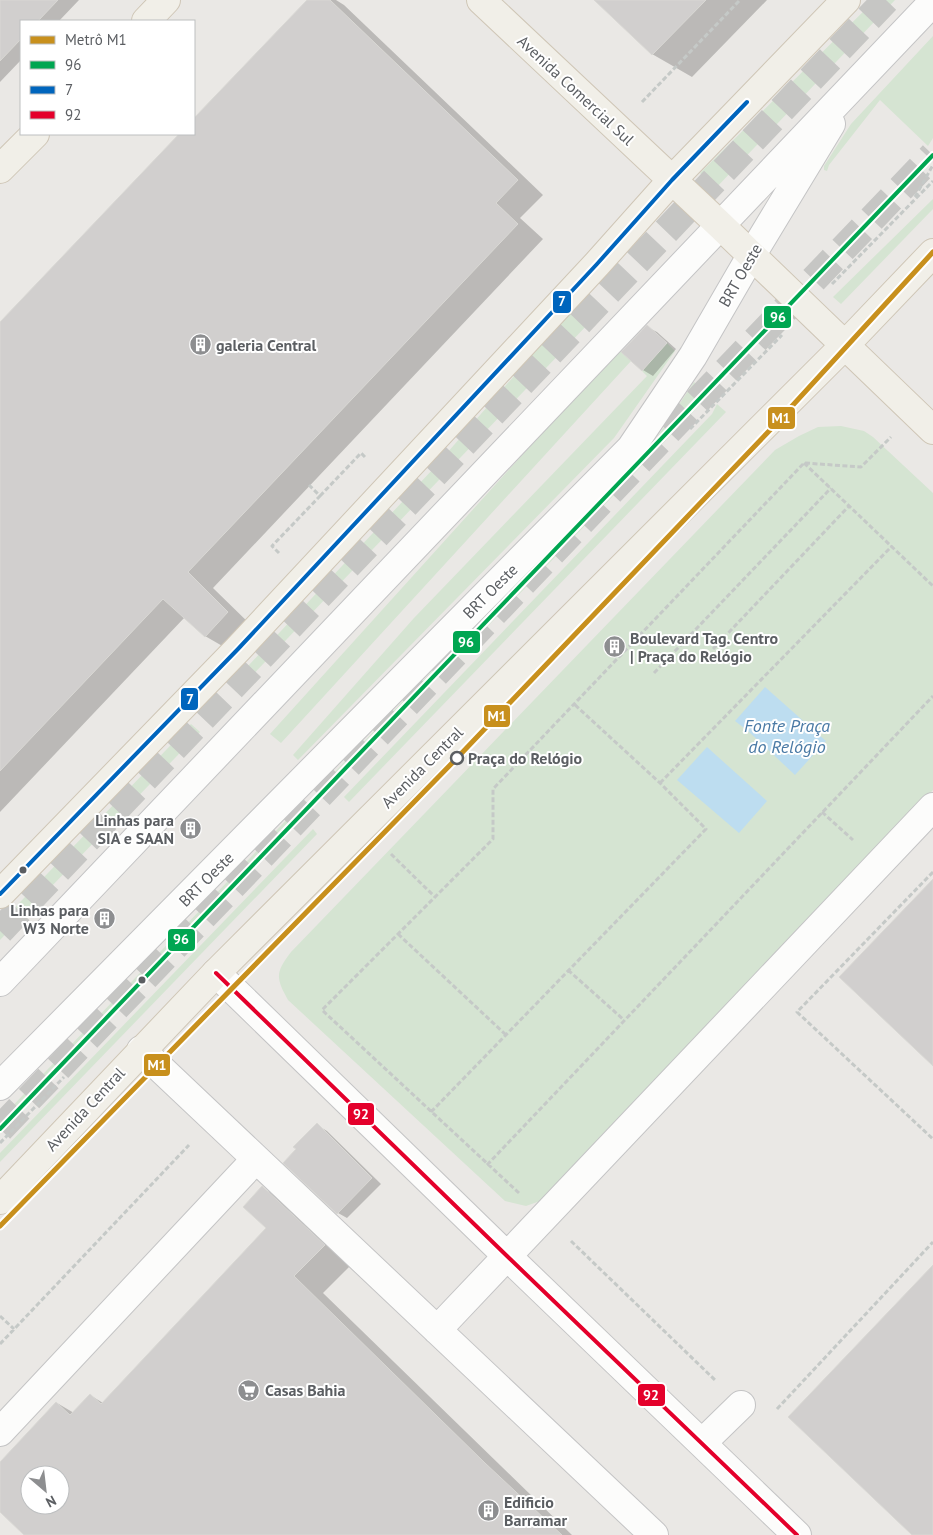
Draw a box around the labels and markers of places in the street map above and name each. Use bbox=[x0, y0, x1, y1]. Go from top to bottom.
building icon: galeria Central bbox=[188, 333, 212, 357]
place label: galeria Central bbox=[216, 335, 316, 355]
place label: Boulevard Tag. Centro | Praça do Relógio bbox=[630, 628, 779, 666]
building icon: Boulevard Tag. Centro | Praça do Relógio bbox=[602, 635, 626, 659]
place label: Praça do Relógio bbox=[468, 748, 583, 768]
marker: Praça do Relógio bbox=[450, 751, 464, 765]
place label: Linhas para SIA e SAAN bbox=[95, 810, 174, 848]
building icon: Linhas para SIA e SAAN bbox=[178, 817, 202, 841]
unlabelled marker bbox=[18, 865, 28, 875]
place label: Linhas para W3 Norte bbox=[10, 900, 89, 938]
building icon: Linhas para W3 Norte bbox=[93, 907, 117, 931]
unlabelled marker bbox=[137, 975, 147, 985]
supermarket icon: Casas Bahia bbox=[237, 1378, 261, 1402]
place label: Casas Bahia bbox=[265, 1380, 346, 1400]
place label: Edificio Barramar bbox=[504, 1492, 567, 1530]
building icon: Edificio Barramar bbox=[476, 1499, 500, 1523]

